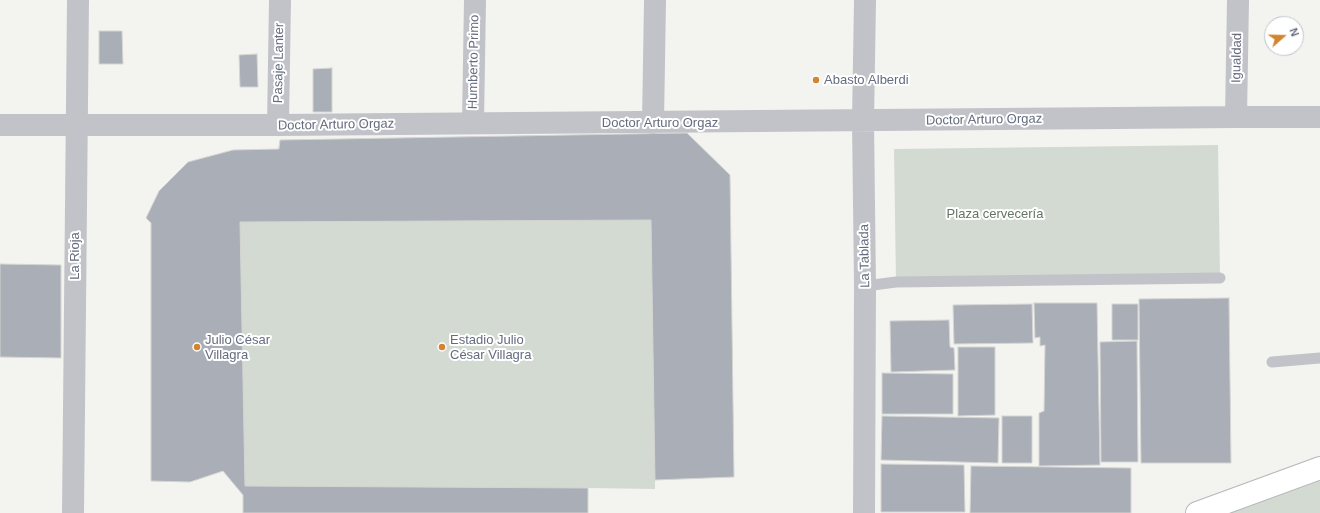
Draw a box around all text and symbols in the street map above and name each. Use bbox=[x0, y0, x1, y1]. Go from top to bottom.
street label: Humberto Primo bbox=[465, 15, 483, 109]
north arrow bbox=[1264, 16, 1304, 56]
street label: Pasaje Lanter bbox=[271, 23, 287, 103]
text: N bbox=[1287, 26, 1301, 38]
street label: Igualdad bbox=[1229, 33, 1245, 83]
place label: Abasto Alberdi bbox=[824, 72, 909, 88]
marker: Abasto Alberdi bbox=[811, 75, 821, 85]
street label: Doctor Arturo Orgaz bbox=[926, 111, 1042, 129]
street label: Doctor Arturo Orgaz bbox=[602, 115, 718, 131]
street label: Doctor Arturo Orgaz bbox=[278, 116, 394, 134]
park label: Plaza cervecería bbox=[947, 206, 1043, 222]
street label: La Tablada bbox=[857, 224, 873, 288]
street label: La Rioja bbox=[67, 232, 83, 280]
place label: Julio César Villagra bbox=[205, 332, 270, 363]
place label: Estadio Julio César Villagra bbox=[450, 332, 531, 363]
marker: Julio César Villagra bbox=[192, 342, 202, 352]
marker: Estadio Julio César Villagra bbox=[437, 342, 447, 352]

